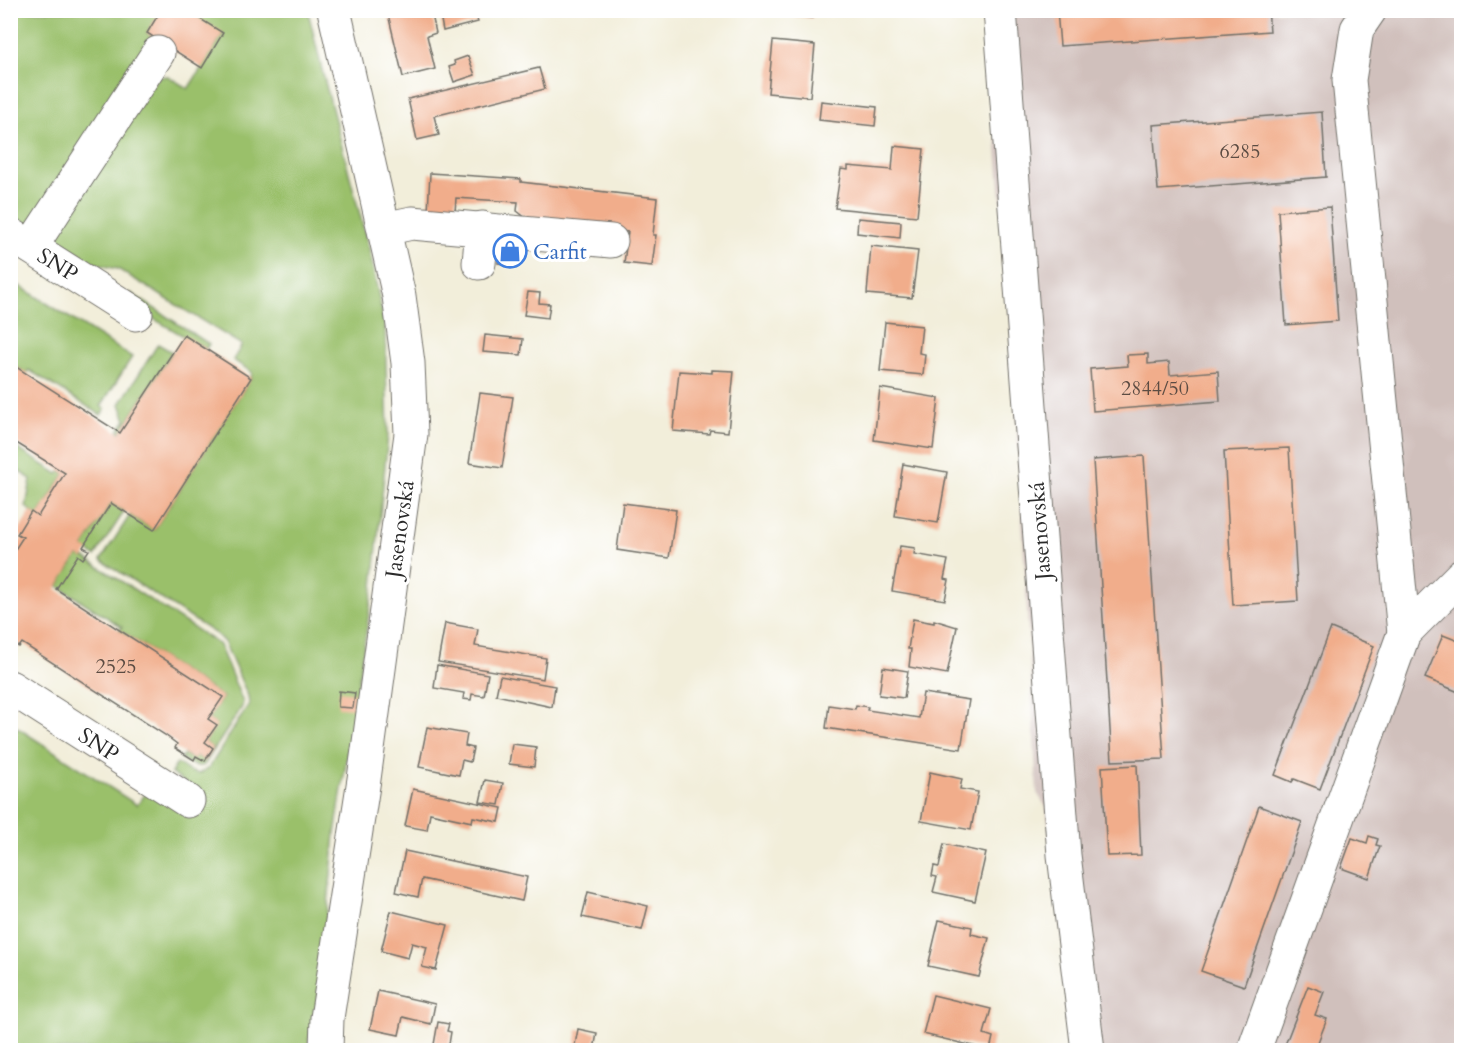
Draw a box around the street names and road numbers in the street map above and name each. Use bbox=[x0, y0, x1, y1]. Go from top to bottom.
street label: SNP bbox=[31, 241, 84, 289]
street label: Jasenovská bbox=[378, 478, 422, 583]
street label: Jasenovská bbox=[1022, 480, 1059, 584]
street label: SNP bbox=[72, 721, 125, 769]

